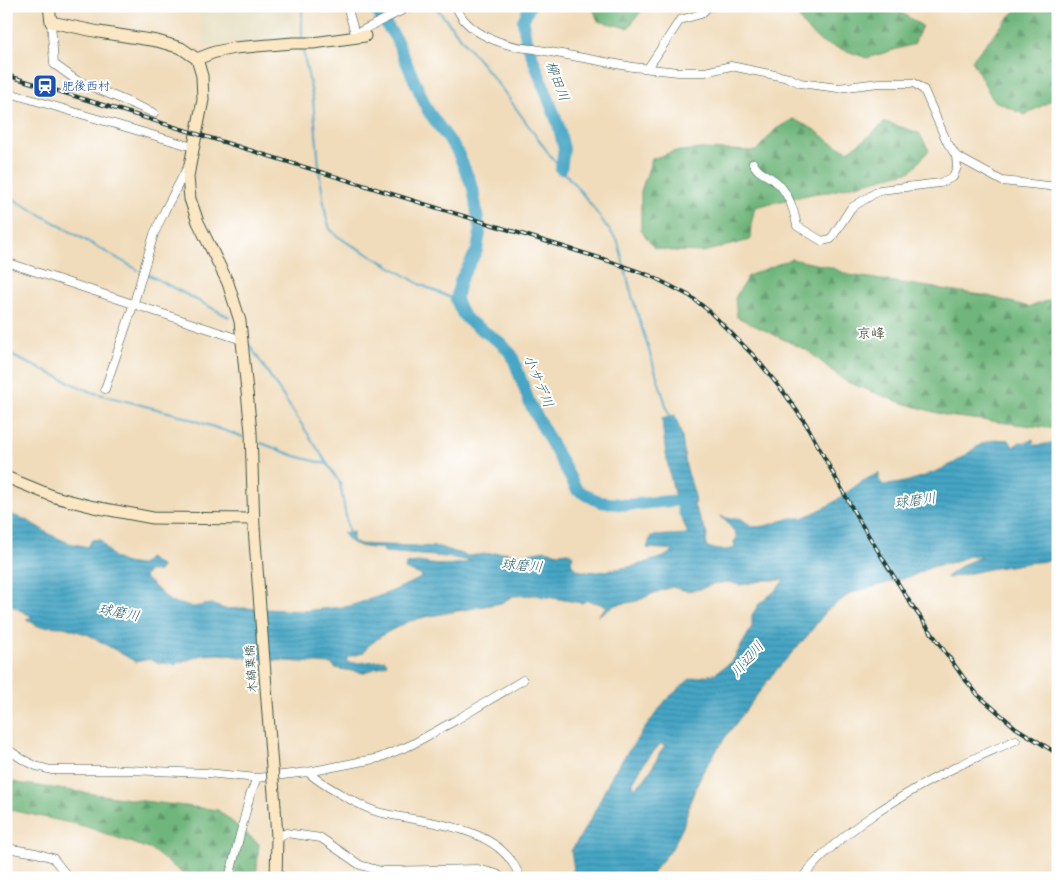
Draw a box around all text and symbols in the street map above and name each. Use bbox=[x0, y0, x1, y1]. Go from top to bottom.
water label: 柳田川 bbox=[542, 59, 573, 104]
station icon: 肥後西村 bbox=[32, 73, 58, 99]
place label: 肥後西村 bbox=[62, 79, 110, 94]
district label: 京峰 bbox=[857, 325, 885, 342]
water label: 小サデ川 bbox=[520, 352, 557, 410]
water label: 球磨川 bbox=[893, 489, 937, 512]
water label: 球磨川 bbox=[500, 555, 544, 576]
water label: 球磨川 bbox=[97, 600, 141, 625]
water label: 川辺川 bbox=[727, 638, 768, 681]
street label: 木綿葉橋 bbox=[242, 644, 261, 693]

